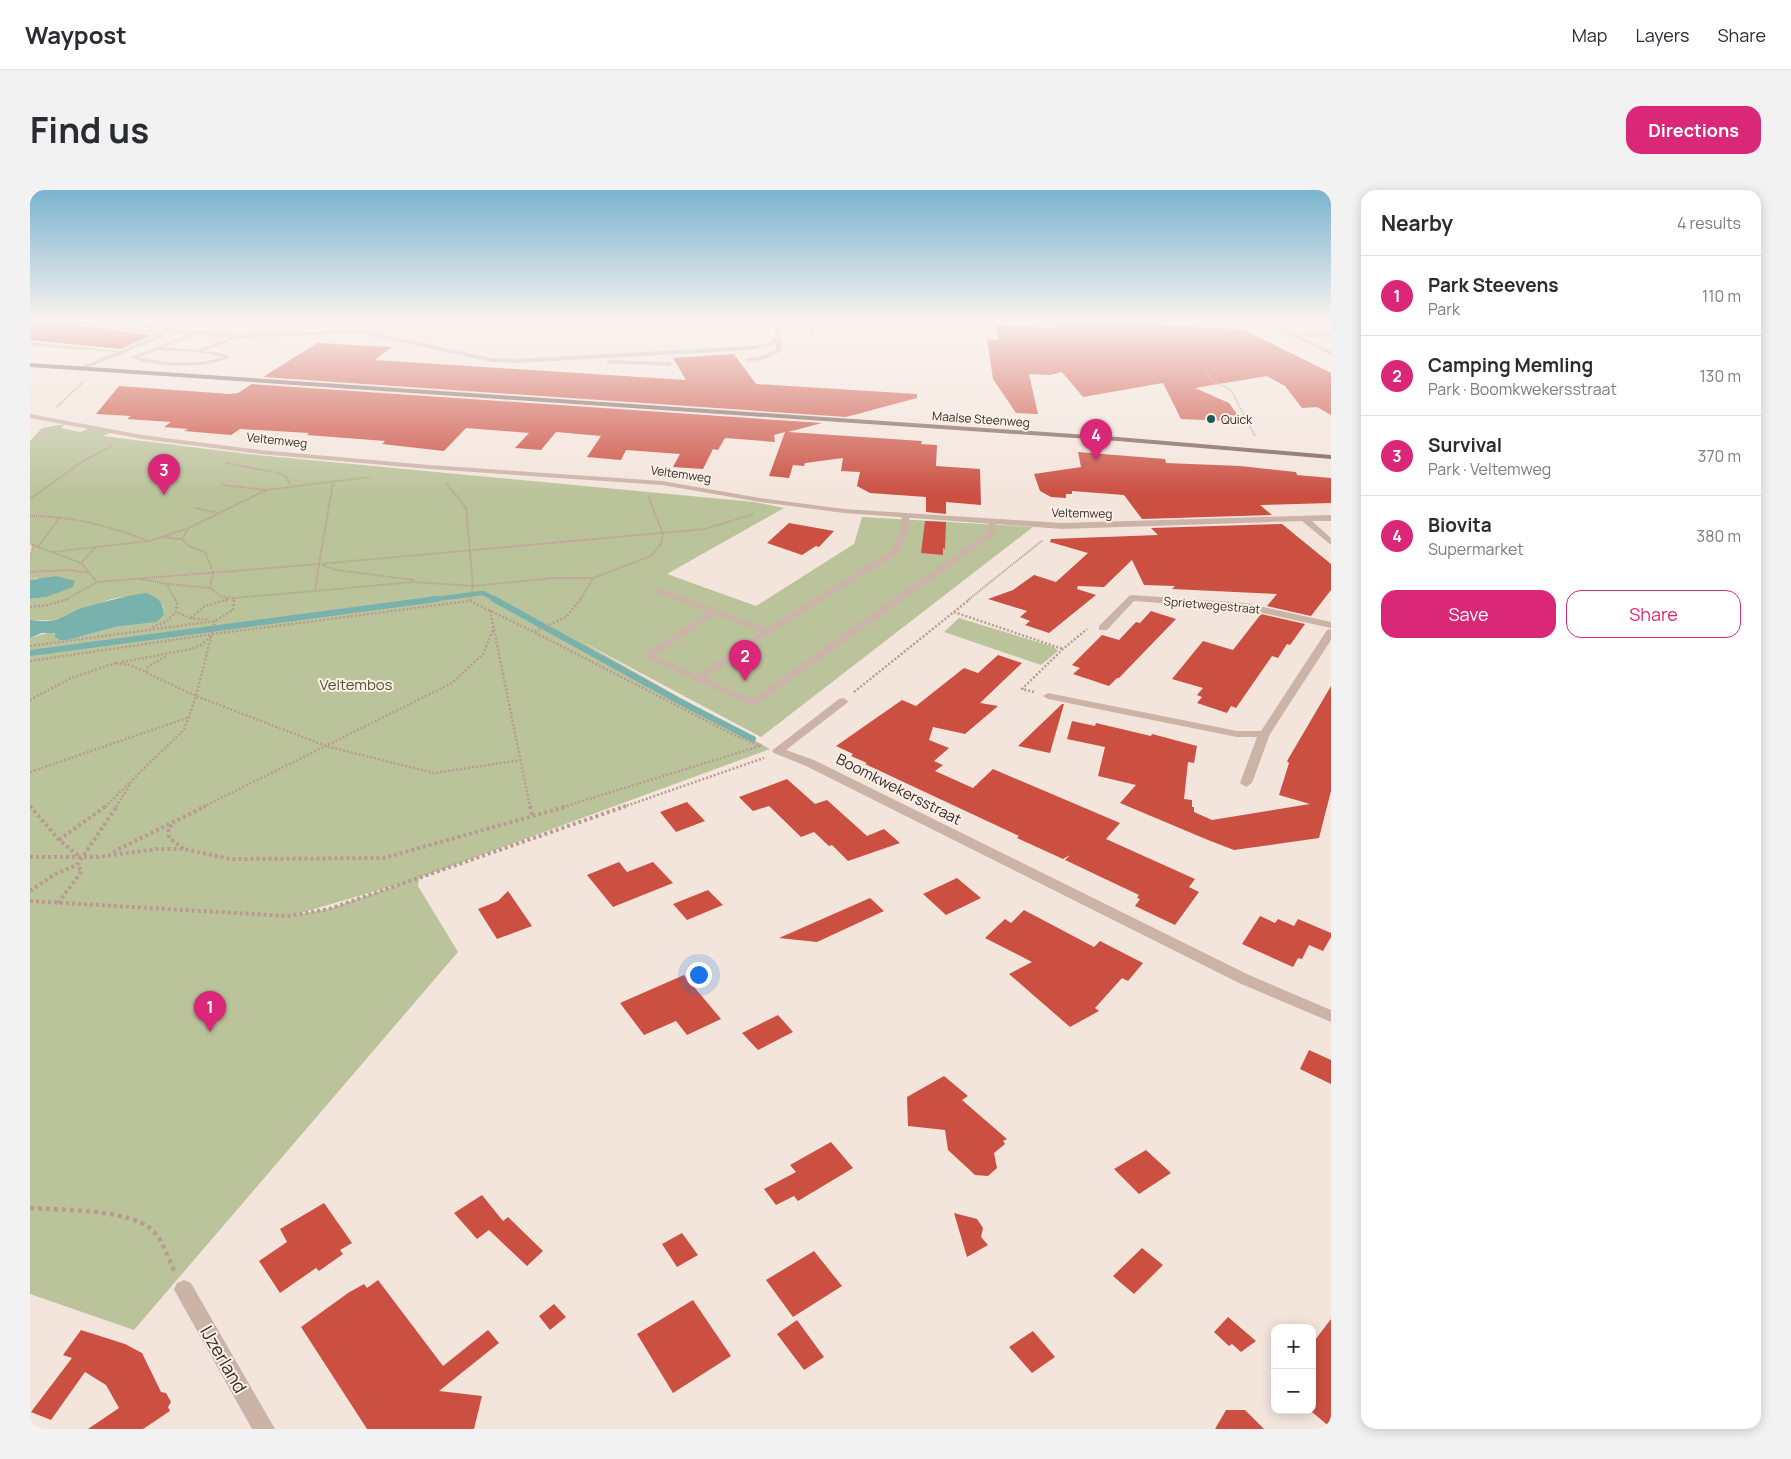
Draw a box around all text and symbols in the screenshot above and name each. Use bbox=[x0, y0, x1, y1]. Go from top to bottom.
text: Waypost bbox=[25, 18, 127, 51]
text: Map bbox=[1572, 23, 1607, 47]
text: Layers bbox=[1635, 23, 1689, 47]
text: Share bbox=[1717, 23, 1766, 47]
text: Find us bbox=[30, 106, 149, 154]
button: Directions bbox=[1626, 106, 1761, 154]
text: Nearby bbox=[1381, 209, 1453, 237]
text: 4 results bbox=[1677, 212, 1741, 234]
text: Park Steevens bbox=[1428, 272, 1559, 298]
text: 1 bbox=[1393, 285, 1401, 307]
text: 110 m bbox=[1702, 285, 1741, 307]
text: Park bbox=[1428, 298, 1460, 320]
text: Camping Memling bbox=[1428, 352, 1593, 378]
text: 2 bbox=[1392, 365, 1402, 387]
text: 130 m bbox=[1699, 365, 1741, 387]
text: Park · Boomkwekersstraat bbox=[1428, 378, 1617, 400]
street label: Maalse Steenweg bbox=[932, 407, 1030, 431]
place label: Quick bbox=[1221, 411, 1253, 428]
marker: Quick bbox=[1205, 413, 1217, 425]
pin: 4 bbox=[1080, 419, 1112, 460]
street label: Veltemweg bbox=[246, 428, 308, 452]
text: Survival bbox=[1428, 432, 1502, 458]
text: 3 bbox=[1392, 445, 1402, 467]
text: 370 m bbox=[1698, 445, 1741, 467]
pin: 3 bbox=[148, 454, 180, 495]
text: Park · Veltemweg bbox=[1428, 458, 1551, 480]
street label: Veltemweg bbox=[650, 461, 712, 487]
street label: Veltemweg bbox=[1051, 504, 1113, 522]
text: Biovita bbox=[1428, 512, 1492, 538]
text: 4 bbox=[1392, 525, 1402, 547]
text: 380 m bbox=[1696, 525, 1741, 547]
text: Supermarket bbox=[1428, 538, 1524, 560]
button: Save bbox=[1381, 590, 1556, 638]
button: Share bbox=[1566, 590, 1741, 638]
street label: Sprietwegestraat bbox=[1163, 592, 1261, 618]
pin: 2 bbox=[729, 640, 761, 681]
park label: Veltembos bbox=[320, 674, 393, 695]
street label: Boomkwekersstraat bbox=[833, 748, 965, 830]
your location bbox=[686, 962, 712, 988]
pin: 1 bbox=[194, 991, 226, 1032]
street label: IJzerland bbox=[195, 1321, 253, 1397]
map controls bbox=[1271, 1324, 1316, 1414]
button: + bbox=[1271, 1324, 1316, 1369]
button: − bbox=[1271, 1369, 1316, 1414]

